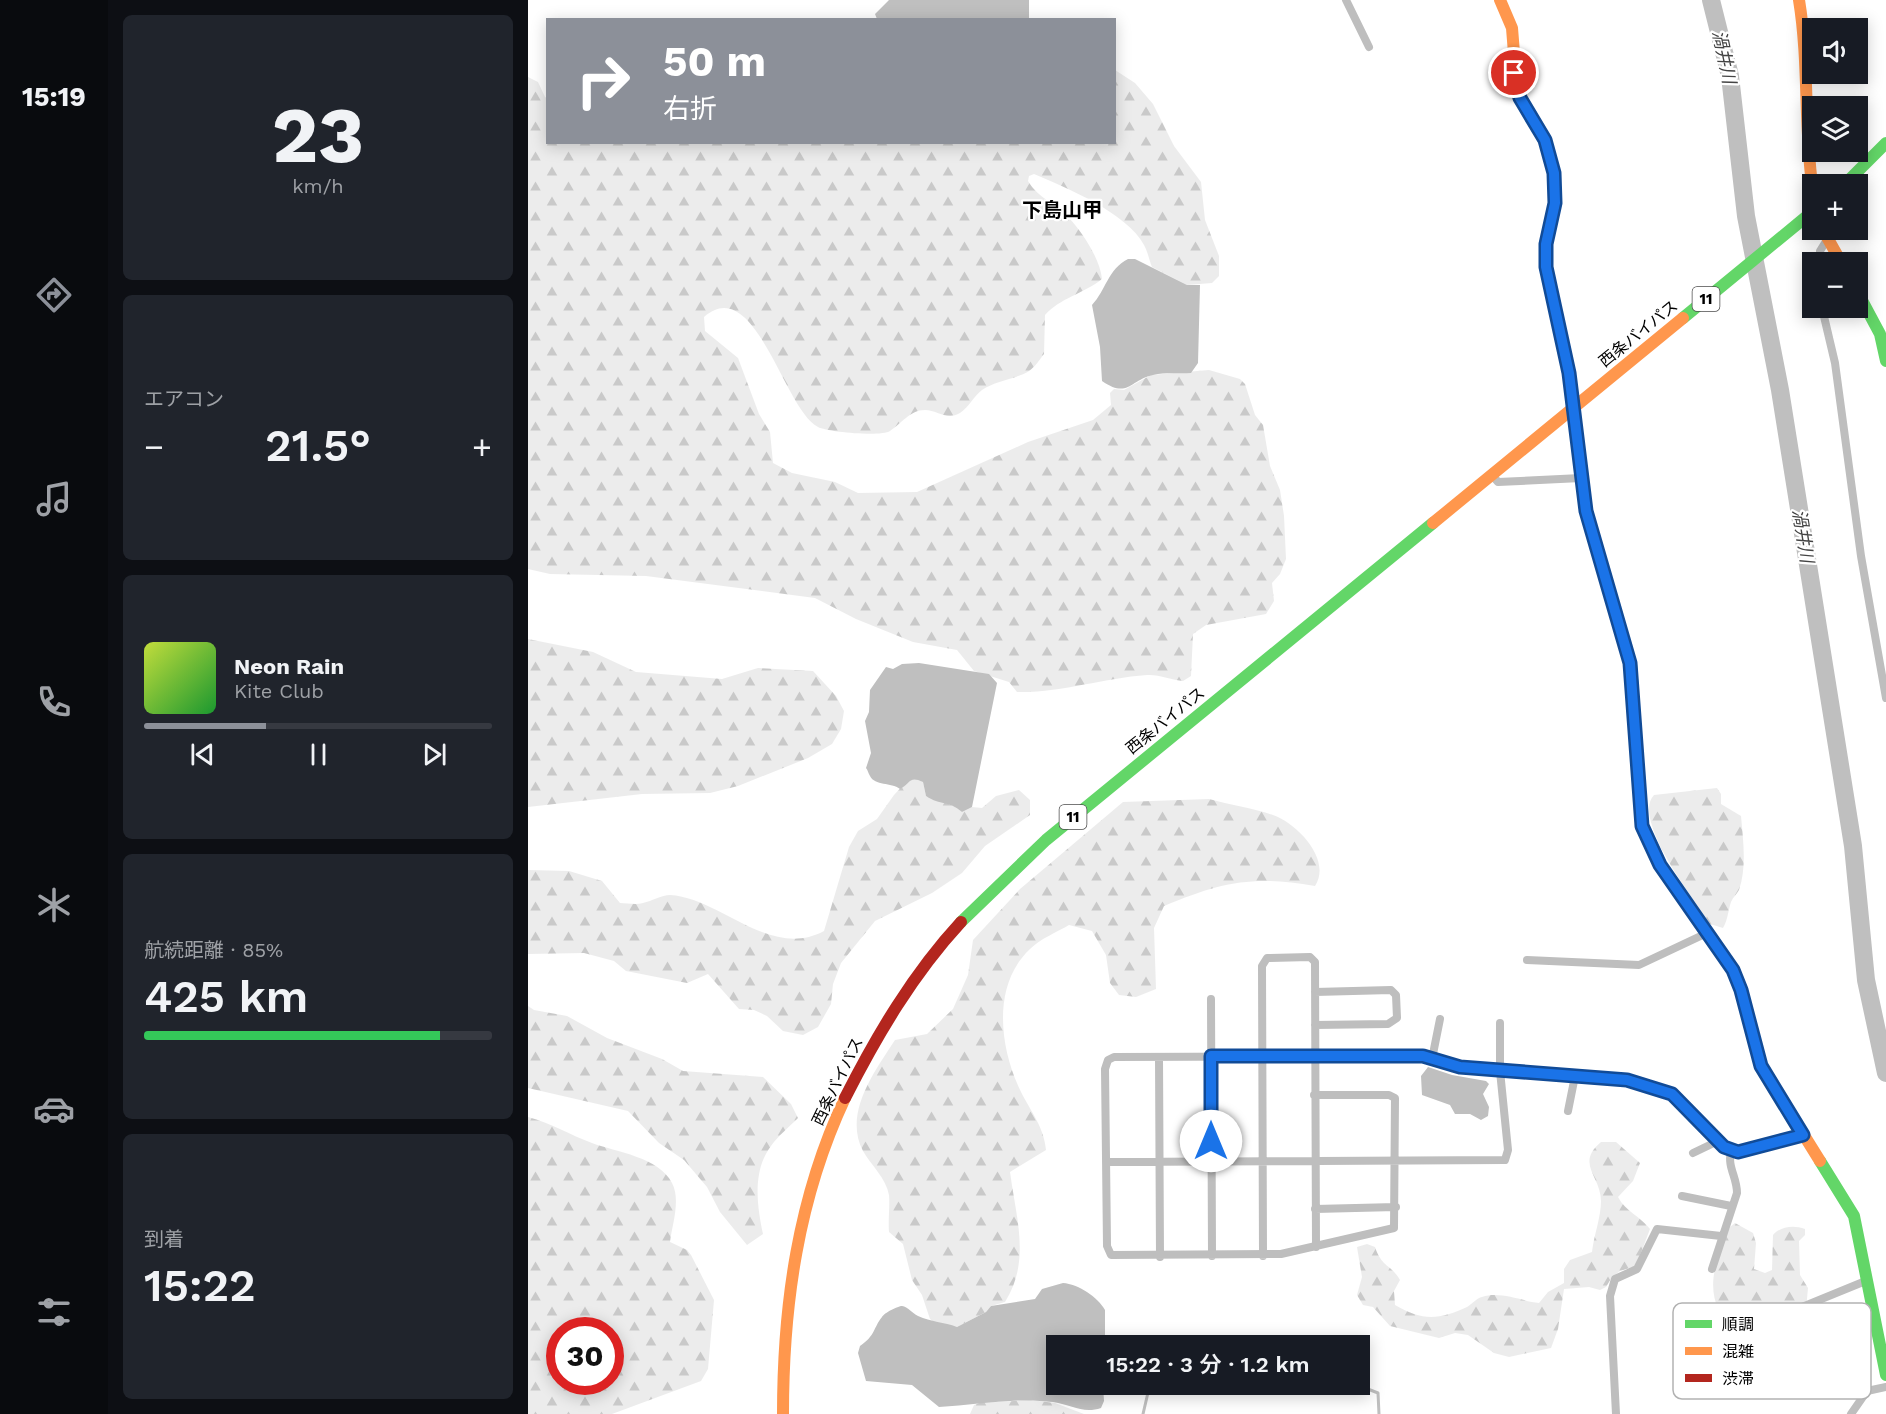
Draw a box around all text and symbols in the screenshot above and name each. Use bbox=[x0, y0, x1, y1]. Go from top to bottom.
map controls bbox=[1802, 18, 1868, 318]
button: sound bbox=[1802, 18, 1868, 84]
water label: 渦井川 bbox=[1709, 28, 1741, 87]
text: 50 m bbox=[663, 37, 766, 86]
icon: right bbox=[564, 42, 642, 120]
pin bbox=[1488, 47, 1539, 98]
icon: arrive bbox=[1497, 56, 1530, 89]
text: 15:19 bbox=[22, 81, 86, 113]
text: 23 bbox=[272, 89, 364, 181]
text: 右折 bbox=[663, 93, 717, 125]
button: layers bbox=[1802, 96, 1868, 162]
text: km/h bbox=[292, 174, 344, 198]
button: + bbox=[1802, 174, 1868, 240]
district label: 下島山甲 bbox=[1022, 198, 1102, 222]
button: − bbox=[1802, 252, 1868, 318]
icon: directions bbox=[33, 274, 75, 316]
road number: 11 bbox=[1692, 287, 1720, 311]
street label: 西条バイパス bbox=[1595, 296, 1681, 371]
text: エアコン bbox=[144, 387, 224, 411]
text: 21.5° bbox=[265, 419, 371, 472]
text: − bbox=[144, 427, 164, 466]
text: + bbox=[472, 427, 492, 466]
icon: music bbox=[33, 478, 75, 520]
water label: 渦井川 bbox=[1789, 508, 1818, 566]
text: Neon Rain bbox=[234, 654, 344, 679]
text: Kite Club bbox=[234, 679, 324, 703]
icon: phone bbox=[33, 681, 75, 723]
street label: 西条バイパス bbox=[1122, 683, 1208, 758]
icon: previous bbox=[186, 738, 219, 771]
icon: pause bbox=[302, 738, 335, 771]
icon: next bbox=[418, 738, 451, 771]
road number: 11 bbox=[1060, 805, 1086, 829]
icon: climate bbox=[33, 884, 75, 926]
text: 航続距離 · 85% bbox=[144, 938, 283, 962]
text: 425 km bbox=[144, 970, 308, 1023]
street label: 西条バイパス bbox=[808, 1034, 867, 1128]
icon: car bbox=[33, 1088, 75, 1130]
position arrow bbox=[1179, 1109, 1243, 1173]
text: 到着 bbox=[144, 1227, 184, 1251]
text: 15:22 bbox=[144, 1259, 256, 1312]
icon: filters bbox=[33, 1291, 75, 1333]
legend bbox=[1673, 1303, 1871, 1399]
text: 順調 bbox=[1722, 1315, 1754, 1334]
speed limit sign: 30 bbox=[546, 1317, 624, 1395]
text: 混雑 bbox=[1722, 1342, 1754, 1361]
text: 15:22 · 3 分 · 1.2 km bbox=[1106, 1352, 1310, 1377]
text: 渋滞 bbox=[1722, 1369, 1754, 1388]

